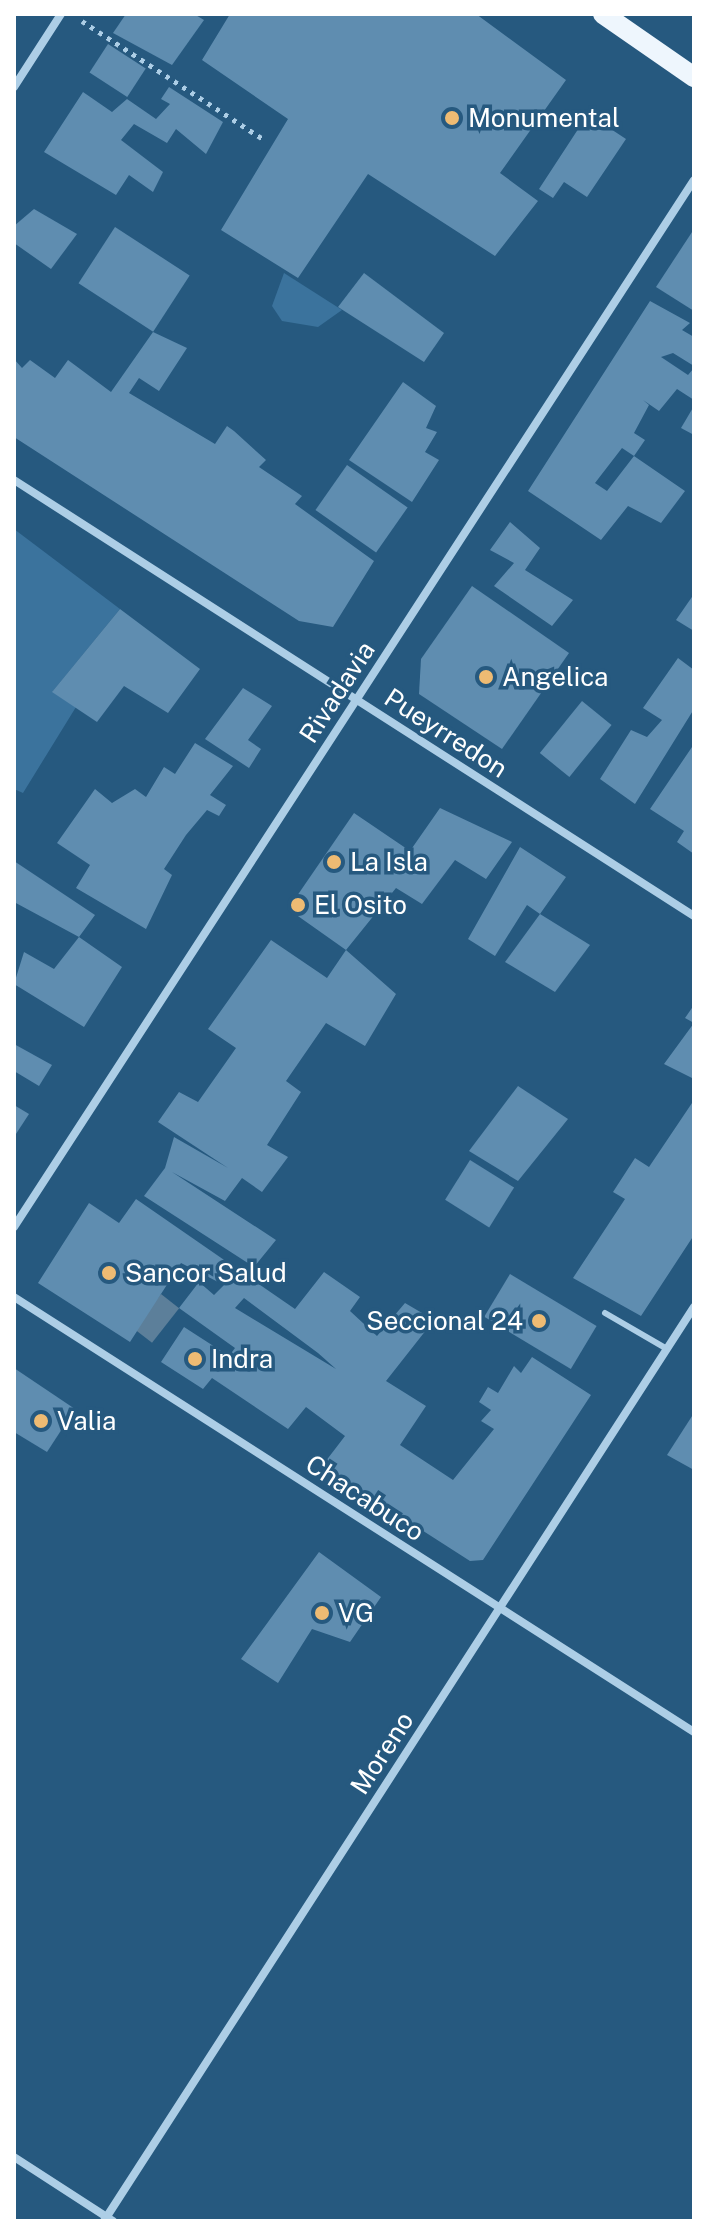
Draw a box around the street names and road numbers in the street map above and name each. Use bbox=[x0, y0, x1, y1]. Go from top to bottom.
street label: Rivadavia bbox=[293, 636, 381, 748]
street label: Pueyrredon bbox=[379, 682, 513, 784]
street label: Chacabuco bbox=[300, 1448, 430, 1548]
street label: Moreno bbox=[344, 1706, 420, 1800]

